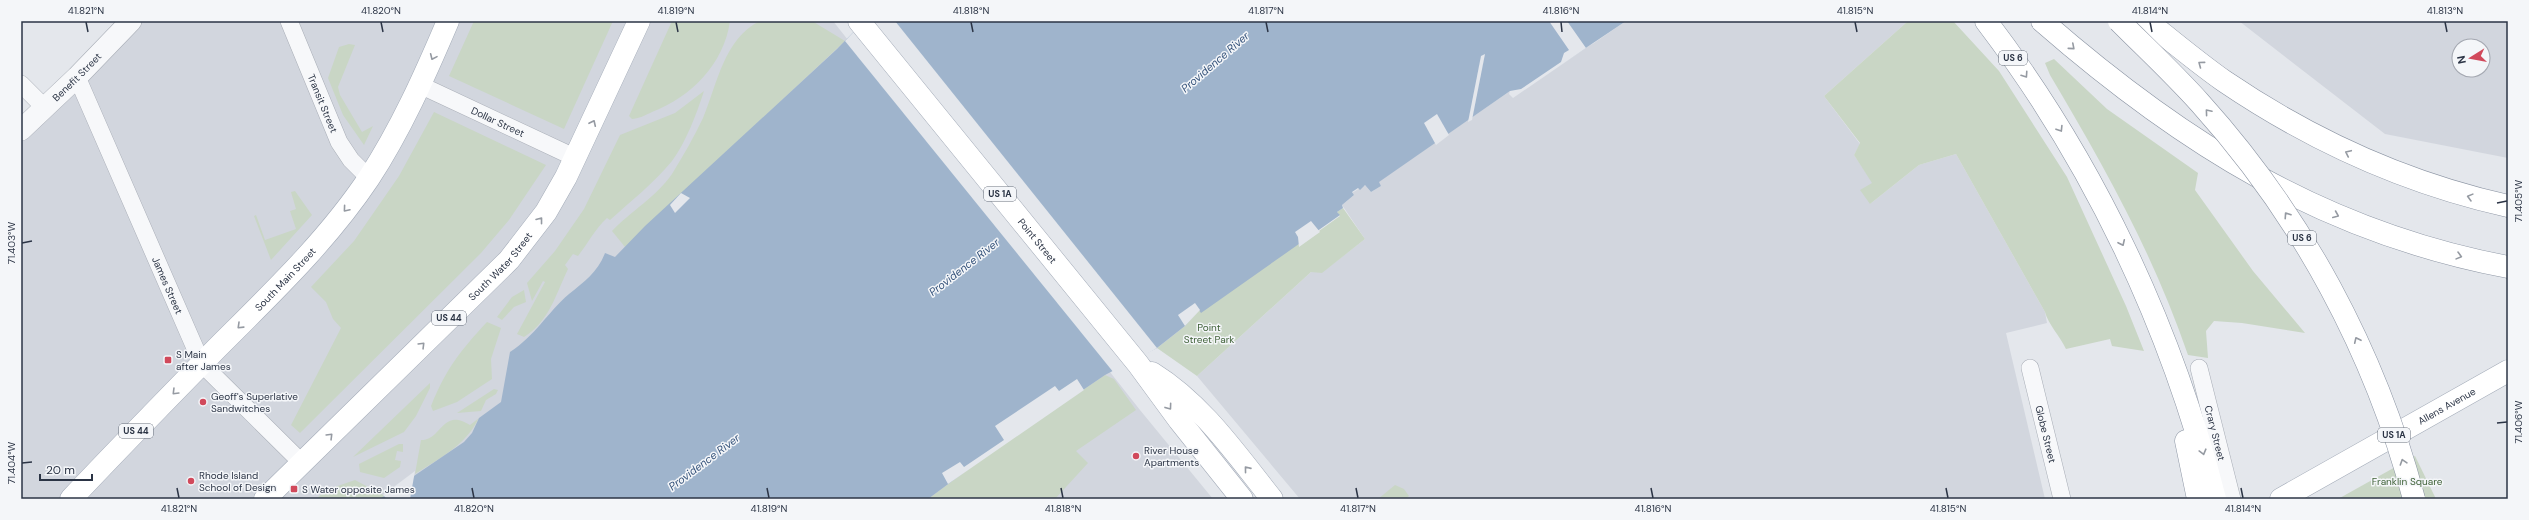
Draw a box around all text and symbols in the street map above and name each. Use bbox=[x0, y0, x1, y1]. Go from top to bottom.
text: 41.821°N bbox=[68, 4, 104, 17]
text: 41.820°N bbox=[361, 4, 401, 17]
text: 41.819°N bbox=[658, 4, 694, 17]
text: 41.818°N bbox=[953, 4, 989, 17]
text: 41.817°N bbox=[1248, 4, 1284, 17]
text: 41.816°N bbox=[1543, 4, 1579, 17]
text: 41.815°N bbox=[1837, 4, 1873, 17]
text: 41.814°N bbox=[2132, 4, 2168, 17]
text: 41.813°N bbox=[2427, 4, 2463, 17]
water label: Providence River bbox=[1178, 28, 1253, 95]
north arrow bbox=[2451, 38, 2491, 78]
one-way arrow bbox=[2067, 42, 2074, 49]
street label: Benefit Street bbox=[50, 50, 104, 104]
road number: US 6 bbox=[1999, 51, 2027, 65]
one-way arrow bbox=[429, 53, 437, 60]
text: N bbox=[2454, 55, 2469, 65]
one-way arrow bbox=[2199, 62, 2206, 69]
one-way arrow bbox=[2020, 71, 2027, 78]
street label: Transit Street bbox=[305, 72, 340, 135]
street label: Dollar Street bbox=[469, 104, 527, 140]
one-way arrow bbox=[2205, 109, 2212, 116]
one-way arrow bbox=[588, 119, 596, 127]
one-way arrow bbox=[2055, 125, 2063, 132]
one-way arrow bbox=[2345, 150, 2352, 158]
text: 71.405°W bbox=[2512, 179, 2525, 222]
road number: US 1A bbox=[984, 187, 1016, 201]
one-way arrow bbox=[2467, 193, 2474, 202]
one-way arrow bbox=[343, 205, 350, 212]
one-way arrow bbox=[2331, 210, 2339, 218]
one-way arrow bbox=[2284, 212, 2291, 219]
street label: Point Street bbox=[1015, 216, 1060, 266]
one-way arrow bbox=[535, 217, 542, 224]
text: 71.403°W bbox=[5, 221, 18, 264]
street label: South Water Street bbox=[466, 230, 535, 303]
road number: US 6 bbox=[2288, 231, 2316, 245]
water label: Providence River bbox=[926, 235, 1003, 299]
one-way arrow bbox=[2117, 238, 2125, 246]
street label: South Main Street bbox=[252, 245, 319, 314]
one-way arrow bbox=[2455, 251, 2462, 260]
street label: James Street bbox=[149, 255, 185, 316]
road number: US 44 bbox=[432, 311, 466, 325]
one-way arrow bbox=[237, 321, 245, 329]
park label: Point Street Park bbox=[1184, 321, 1234, 346]
one-way arrow bbox=[2354, 337, 2362, 345]
one-way arrow bbox=[417, 342, 425, 350]
place label: S Main after James bbox=[176, 348, 231, 373]
marker: S Main after James bbox=[163, 355, 173, 365]
street label: Allens Avenue bbox=[2416, 385, 2478, 428]
one-way arrow bbox=[172, 387, 180, 395]
place label: Geoff's Superlative Sandwitches bbox=[211, 390, 298, 415]
marker: Geoff's Superlative Sandwitches bbox=[198, 397, 208, 407]
text: 71.406°W bbox=[2512, 400, 2525, 443]
one-way arrow bbox=[1164, 402, 1171, 409]
street label: Globe Street bbox=[2032, 404, 2059, 464]
street label: Crary Street bbox=[2202, 404, 2228, 462]
road number: US 44 bbox=[119, 424, 153, 438]
road number: US 1A bbox=[2378, 428, 2410, 442]
water label: Providence River bbox=[666, 430, 743, 493]
one-way arrow bbox=[325, 433, 333, 441]
text: 71.404°W bbox=[5, 441, 18, 484]
place label: River House Apartments bbox=[1144, 444, 1199, 469]
one-way arrow bbox=[2198, 448, 2207, 455]
marker: River House Apartments bbox=[1131, 451, 1141, 461]
scale bar bbox=[40, 456, 92, 482]
one-way arrow bbox=[2399, 458, 2408, 465]
text: 20 m bbox=[46, 462, 75, 478]
one-way arrow bbox=[1245, 466, 1252, 473]
place label: Rhode Island School of Design bbox=[199, 469, 277, 494]
park label: Franklin Square bbox=[2372, 475, 2443, 488]
marker: Rhode Island School of Design bbox=[186, 476, 196, 486]
place label: S Water opposite James bbox=[302, 483, 415, 496]
marker: S Water opposite James bbox=[289, 484, 299, 494]
text: 41.821°N bbox=[161, 502, 197, 515]
text: 41.820°N bbox=[454, 502, 494, 515]
text: 41.819°N bbox=[751, 502, 787, 515]
text: 41.818°N bbox=[1045, 502, 1081, 515]
text: 41.817°N bbox=[1340, 502, 1376, 515]
text: 41.816°N bbox=[1635, 502, 1671, 515]
text: 41.815°N bbox=[1930, 502, 1966, 515]
text: 41.814°N bbox=[2225, 502, 2261, 515]

